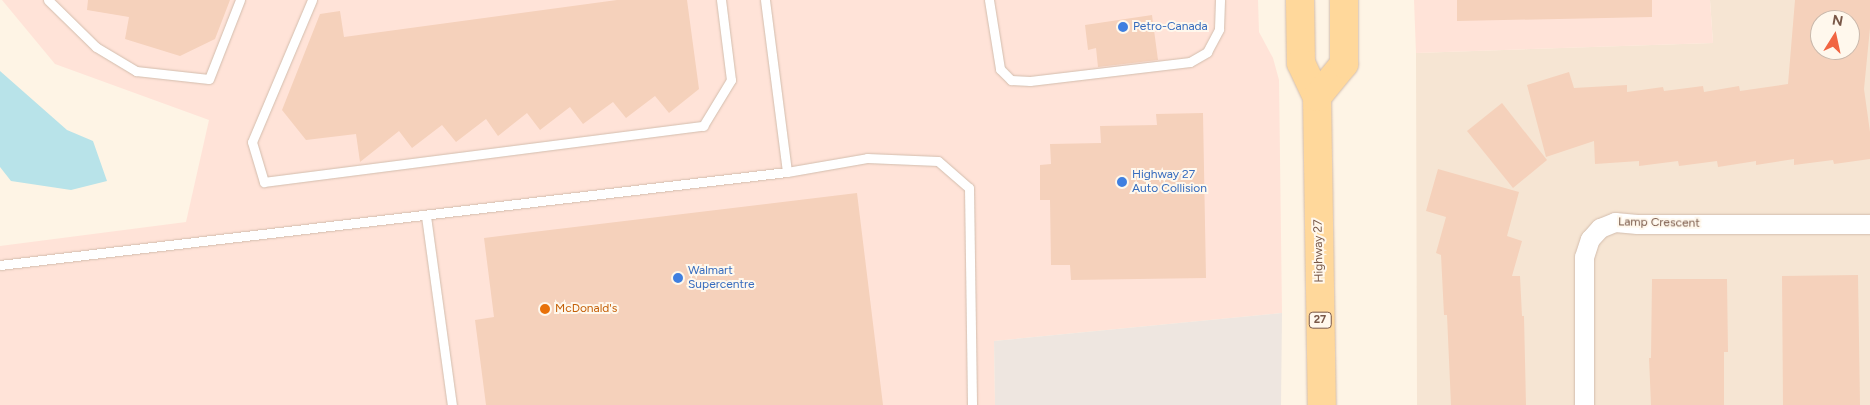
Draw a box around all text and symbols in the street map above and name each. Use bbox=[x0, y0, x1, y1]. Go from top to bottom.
north arrow bbox=[1810, 10, 1860, 60]
text: N bbox=[1831, 11, 1844, 30]
place label: Petro-Canada bbox=[1133, 20, 1208, 34]
marker: Petro-Canada bbox=[1117, 21, 1129, 33]
place label: Highway 27 Auto Collision bbox=[1132, 168, 1207, 196]
marker: Highway 27 Auto Collision bbox=[1116, 176, 1128, 188]
street label: Lamp Crescent bbox=[1618, 215, 1700, 231]
street label: Highway 27 bbox=[1311, 219, 1327, 283]
place label: Walmart Supercentre bbox=[688, 264, 755, 292]
marker: Walmart Supercentre bbox=[672, 272, 684, 284]
place label: McDonald's bbox=[555, 302, 617, 316]
marker: McDonald's bbox=[539, 303, 551, 315]
road number: 27 bbox=[1309, 312, 1331, 328]

